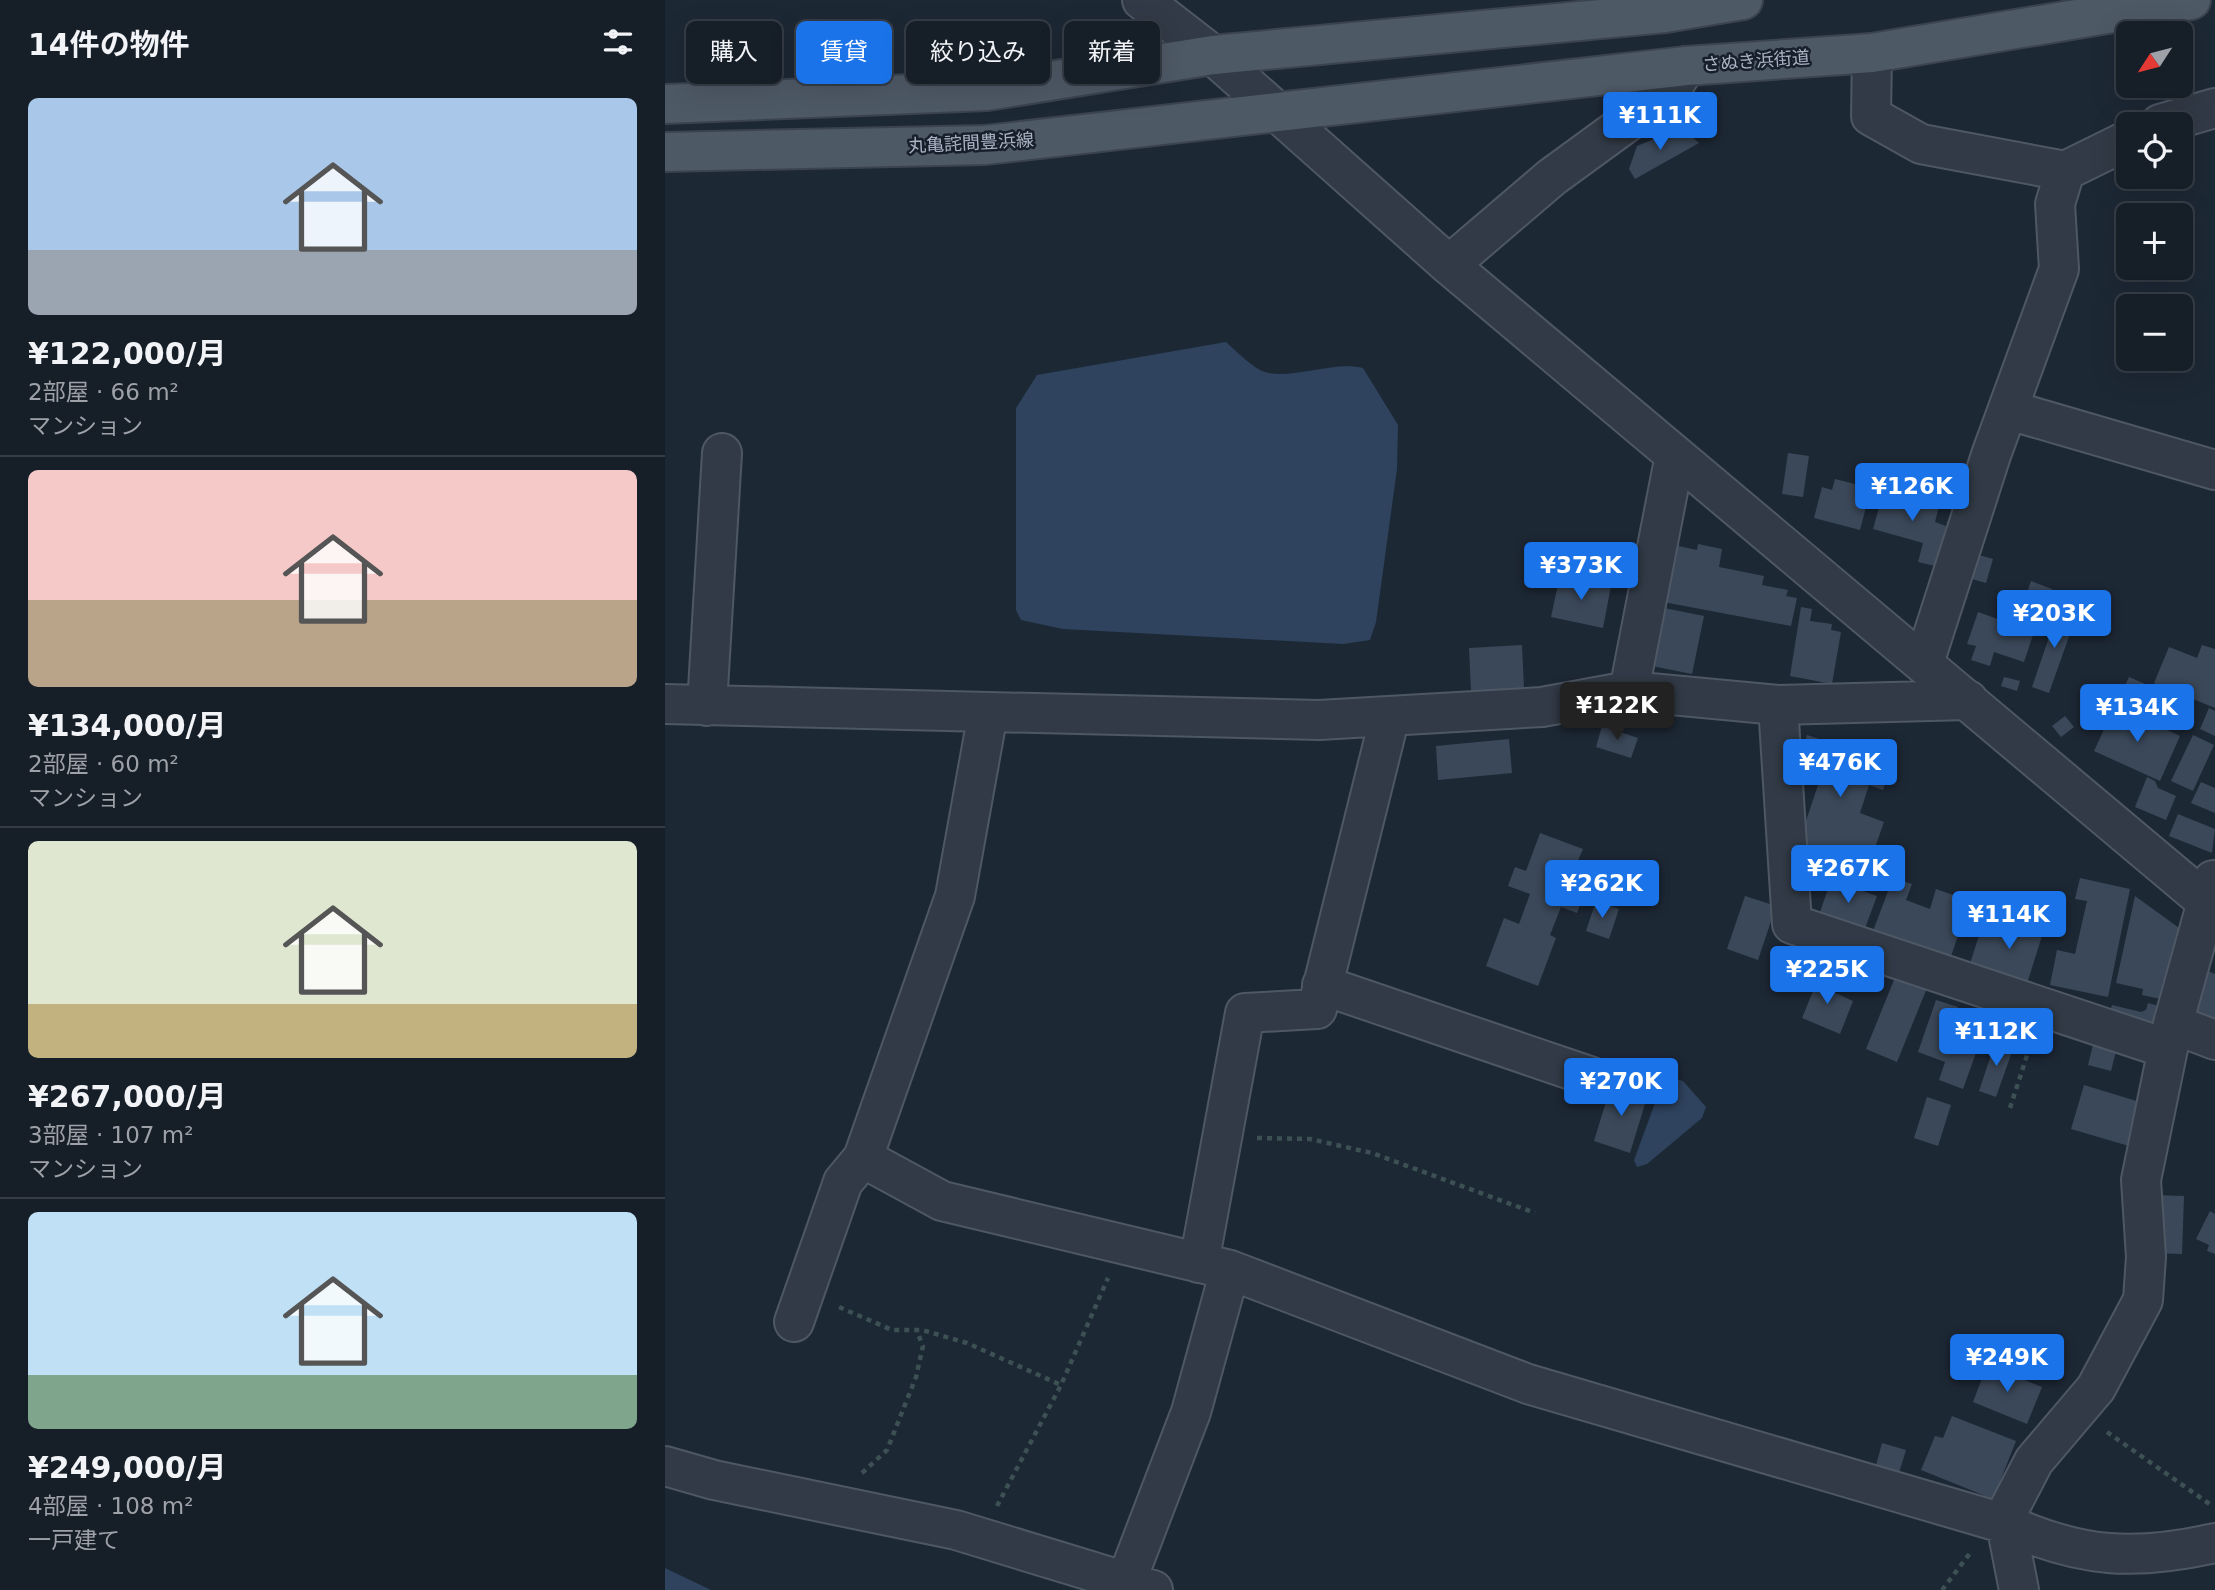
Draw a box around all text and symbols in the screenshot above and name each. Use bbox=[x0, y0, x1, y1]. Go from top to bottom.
chip: 購入 bbox=[686, 21, 782, 84]
chip: 賃貸 bbox=[796, 21, 892, 84]
chip: 絞り込み bbox=[906, 21, 1050, 84]
chip: 新着 bbox=[1064, 21, 1160, 84]
north arrow bbox=[2116, 21, 2193, 98]
map controls bbox=[2116, 21, 2193, 371]
icon: filters bbox=[599, 23, 637, 61]
text: 14件の物件 bbox=[28, 27, 190, 62]
street label: さぬき浜街道 bbox=[1702, 46, 1810, 75]
pin: ¥111K bbox=[1611, 92, 1709, 152]
text: ¥111K bbox=[1619, 102, 1701, 128]
button: locate bbox=[2116, 112, 2193, 189]
street label: 丸亀詫間豊浜線 bbox=[908, 129, 1034, 156]
icon: home bbox=[270, 144, 396, 270]
button: + bbox=[2116, 203, 2193, 280]
button: − bbox=[2116, 294, 2193, 371]
text: ¥122,000/月 bbox=[28, 336, 226, 371]
text: 2部屋 · 66 m² bbox=[28, 379, 179, 405]
text: マンション bbox=[28, 413, 143, 439]
pin: ¥126K bbox=[1863, 463, 1961, 523]
text: ¥126K bbox=[1871, 473, 1953, 499]
icon: home bbox=[270, 516, 396, 642]
pin: ¥373K bbox=[1532, 542, 1630, 602]
text: ¥373K bbox=[1540, 552, 1622, 578]
pin: ¥203K bbox=[2005, 590, 2103, 650]
text: ¥203K bbox=[2013, 600, 2095, 626]
pin: ¥122K bbox=[1568, 682, 1666, 742]
pin: ¥134K bbox=[2088, 684, 2186, 744]
text: ¥122K bbox=[1576, 692, 1658, 718]
text: ¥134K bbox=[2096, 694, 2178, 720]
text: ¥134,000/月 bbox=[28, 708, 226, 743]
pin: ¥476K bbox=[1791, 740, 1889, 799]
text: ¥476K bbox=[1799, 749, 1881, 775]
text: 2部屋 · 60 m² bbox=[28, 751, 179, 777]
text: マンション bbox=[28, 785, 143, 811]
pin: ¥267K bbox=[1799, 846, 1897, 905]
text: ¥267K bbox=[1807, 855, 1889, 881]
pin: ¥262K bbox=[1553, 860, 1651, 920]
text: ¥262K bbox=[1561, 870, 1643, 896]
icon: home bbox=[270, 887, 396, 1013]
pin: ¥114K bbox=[1960, 892, 2058, 951]
text: ¥114K bbox=[1968, 901, 2050, 927]
pin: ¥225K bbox=[1778, 946, 1876, 1006]
text: ¥225K bbox=[1786, 956, 1868, 982]
pin: ¥112K bbox=[1947, 1009, 2045, 1068]
text: ¥112K bbox=[1955, 1018, 2037, 1044]
pin: ¥270K bbox=[1572, 1058, 1670, 1118]
text: ¥270K bbox=[1580, 1068, 1662, 1094]
text: ¥267,000/月 bbox=[28, 1079, 226, 1114]
text: 3部屋 · 107 m² bbox=[28, 1122, 193, 1148]
text: マンション bbox=[28, 1156, 143, 1182]
icon: home bbox=[270, 1258, 396, 1384]
pin: ¥249K bbox=[1958, 1334, 2056, 1394]
text: ¥249K bbox=[1966, 1344, 2048, 1370]
text: ¥249,000/月 bbox=[28, 1450, 226, 1485]
text: 4部屋 · 108 m² bbox=[28, 1493, 193, 1519]
text: 一戸建て bbox=[28, 1527, 120, 1553]

